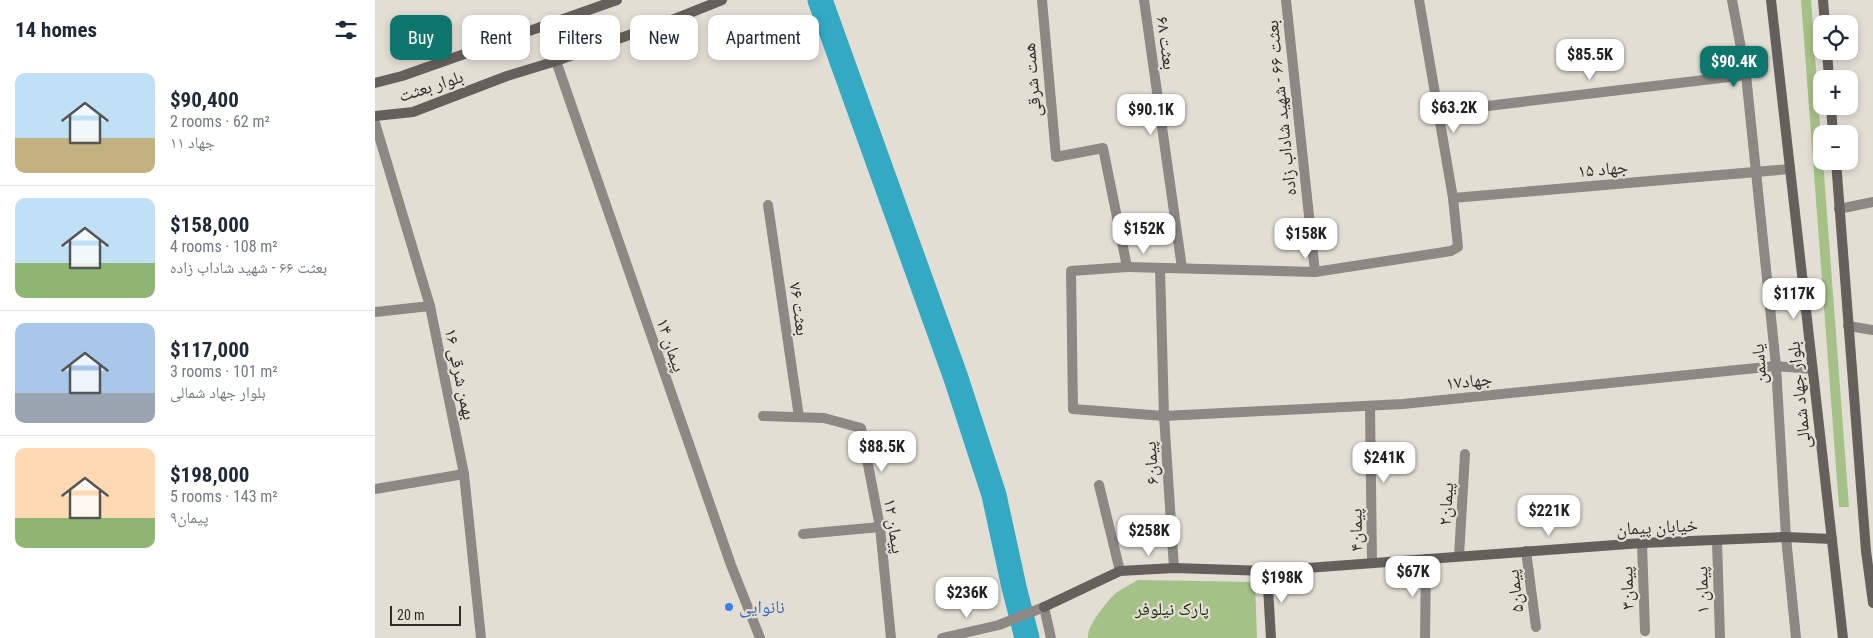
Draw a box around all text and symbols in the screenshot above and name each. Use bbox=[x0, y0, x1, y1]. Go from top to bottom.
chip: Buy bbox=[390, 15, 452, 60]
chip: Rent bbox=[462, 15, 530, 60]
chip: Filters bbox=[540, 15, 620, 60]
chip: New bbox=[630, 15, 698, 60]
chip: Apartment bbox=[708, 15, 819, 60]
street label: بعثت ۶۸ bbox=[1152, 15, 1181, 71]
map controls bbox=[1813, 15, 1858, 170]
button: locate bbox=[1813, 15, 1858, 60]
icon: filters bbox=[332, 16, 360, 44]
text: 14 homes bbox=[15, 18, 97, 42]
street label: بعثت ۶۶ - شهید شاداب زاده bbox=[1261, 19, 1301, 197]
pin: $85.5K bbox=[1549, 38, 1631, 81]
street label: همت شرقی bbox=[1018, 42, 1046, 118]
text: $85.5K bbox=[1567, 45, 1613, 64]
pin: $90.4K bbox=[1693, 46, 1775, 88]
text: $90.4K bbox=[1711, 52, 1757, 71]
street label: بلوار بعثت bbox=[396, 65, 466, 106]
button: + bbox=[1813, 70, 1858, 115]
text: $90,400 bbox=[170, 88, 239, 112]
pin: $63.2K bbox=[1413, 92, 1495, 134]
icon: home bbox=[55, 93, 115, 153]
pin: $90.1K bbox=[1110, 94, 1192, 136]
text: $63.2K bbox=[1431, 98, 1477, 117]
text: $90.1K bbox=[1128, 100, 1174, 119]
text: 2 rooms · 62 m² bbox=[170, 112, 270, 131]
button: − bbox=[1813, 125, 1858, 170]
text: جهاد ۱۱ bbox=[170, 133, 215, 152]
street label: جهاد ۱۵ bbox=[1577, 156, 1629, 181]
pin: $152K bbox=[1109, 212, 1179, 255]
text: $158,000 bbox=[170, 213, 249, 237]
icon: home bbox=[55, 218, 115, 278]
pin: $158K bbox=[1271, 218, 1341, 260]
text: $152K bbox=[1123, 219, 1165, 238]
text: $158K bbox=[1285, 224, 1327, 243]
text: 4 rooms · 108 m² bbox=[170, 237, 278, 256]
text: بعثت ۶۶ - شهید شاداب زاده bbox=[170, 258, 327, 277]
pin: $117K bbox=[1759, 278, 1829, 320]
street label: بعثت ۷۶ bbox=[785, 281, 814, 337]
text: $117K bbox=[1773, 284, 1815, 303]
street label: پیمان ۱۴ bbox=[651, 315, 690, 375]
street label: بهمن شرقی ۱۶ bbox=[440, 326, 480, 422]
text: $117,000 bbox=[170, 338, 249, 362]
street label: بلوار جهاد شمالی bbox=[1782, 340, 1816, 450]
icon: home bbox=[55, 343, 115, 403]
street label: یاسمن bbox=[1746, 343, 1772, 385]
text: 3 rooms · 101 m² bbox=[170, 362, 278, 381]
street label: جهاد۱۷ bbox=[1445, 368, 1493, 394]
text: بلوار جهاد شمالی bbox=[170, 383, 266, 402]
pin: $88.5K bbox=[841, 430, 923, 473]
text: $88.5K bbox=[859, 437, 905, 456]
street label: پیمان۶ bbox=[1139, 441, 1164, 485]
pin: $241K bbox=[1349, 442, 1419, 484]
text: $241K bbox=[1363, 448, 1405, 467]
text: $198,000 bbox=[170, 463, 249, 487]
icon: home bbox=[55, 468, 115, 528]
street label: پیمان۲ bbox=[1434, 482, 1459, 526]
text: 5 rooms · 143 m² bbox=[170, 487, 278, 506]
pin: $221K bbox=[1514, 494, 1584, 537]
street label: پیمان ۱۲ bbox=[879, 497, 909, 555]
text: $221K bbox=[1528, 501, 1570, 520]
text: پیمان۹ bbox=[170, 508, 208, 527]
street label: پیمان۴ bbox=[1345, 508, 1368, 552]
pin: $258K bbox=[1114, 514, 1184, 557]
street label: خیابان پیمان bbox=[1616, 514, 1698, 540]
text: $258K bbox=[1128, 521, 1170, 540]
pin: $67K bbox=[1383, 556, 1443, 598]
pin: $198K bbox=[1247, 562, 1317, 604]
text: $67K bbox=[1396, 562, 1430, 581]
street label: پیمان۳ bbox=[1615, 566, 1639, 610]
street label: پیمان ۱ bbox=[1690, 566, 1714, 614]
text: $198K bbox=[1261, 568, 1303, 587]
street label: پیمان۵ bbox=[1501, 568, 1529, 614]
pin: $236K bbox=[932, 576, 1002, 619]
text: $236K bbox=[946, 583, 988, 602]
place label: نانوایی bbox=[739, 596, 785, 618]
park label: پارک نیلوفر bbox=[1134, 598, 1209, 620]
marker: نانوایی bbox=[723, 601, 735, 613]
scale bar bbox=[390, 603, 461, 626]
text: 20 m bbox=[397, 607, 425, 623]

